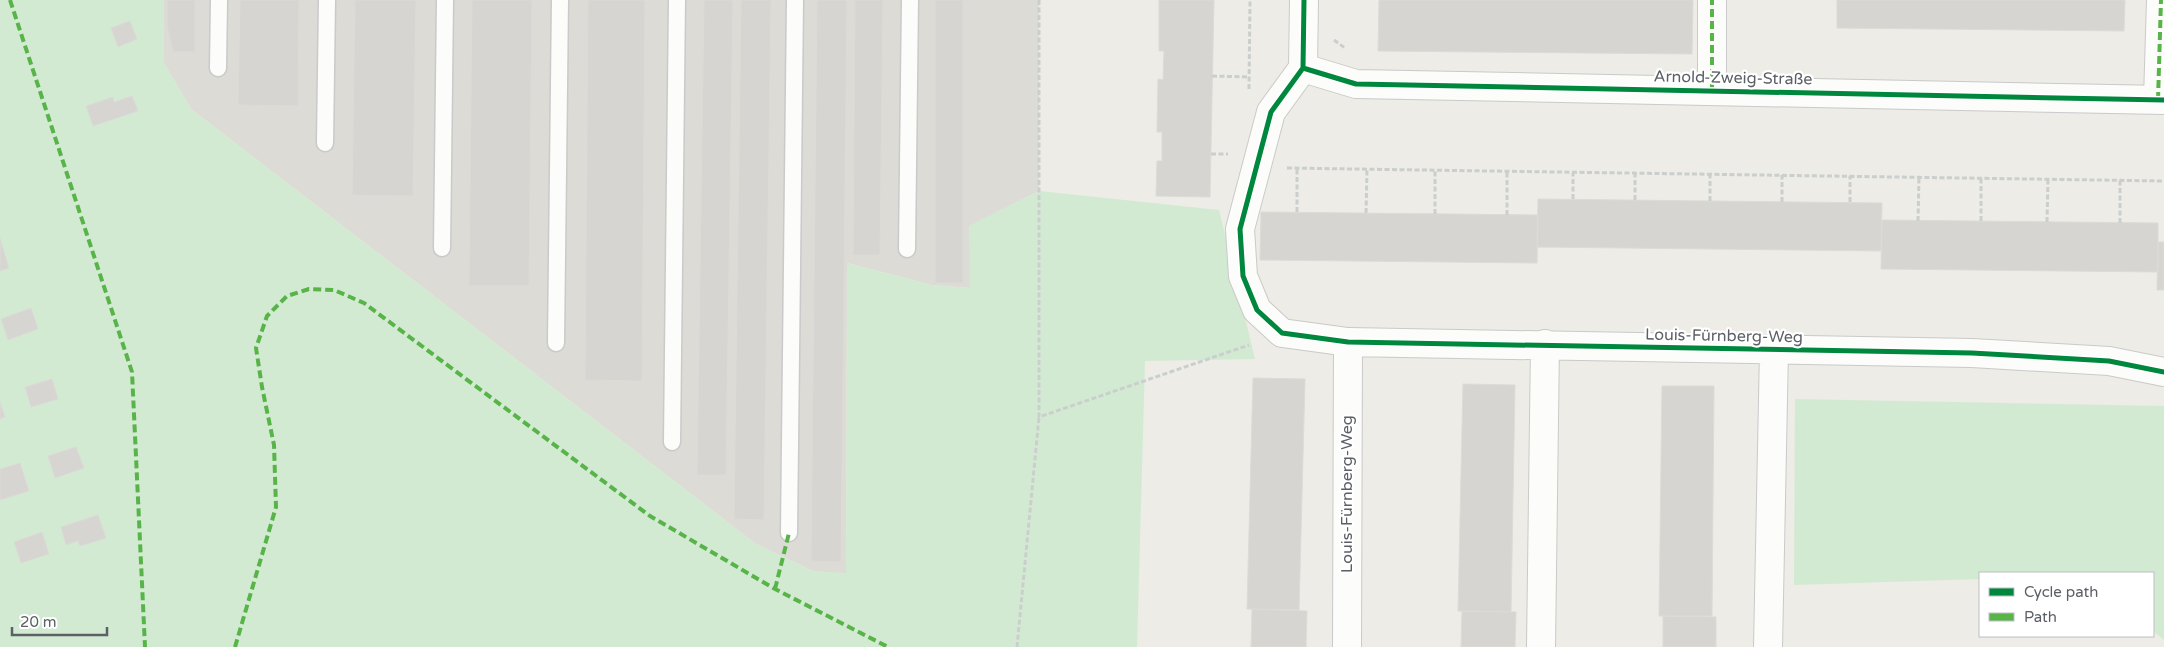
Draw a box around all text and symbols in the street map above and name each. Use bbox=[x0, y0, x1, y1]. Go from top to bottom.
street label: Arnold-Zweig-Straße bbox=[1653, 67, 1813, 89]
street label: Louis-Fürnberg-Weg bbox=[1645, 325, 1803, 347]
street label: Louis-Fürnberg-Weg bbox=[1337, 415, 1357, 573]
legend bbox=[1979, 572, 2154, 637]
text: Cycle path bbox=[2024, 583, 2098, 601]
scale bar bbox=[12, 604, 108, 636]
text: Path bbox=[2024, 608, 2057, 626]
text: 20 m bbox=[20, 613, 57, 631]

